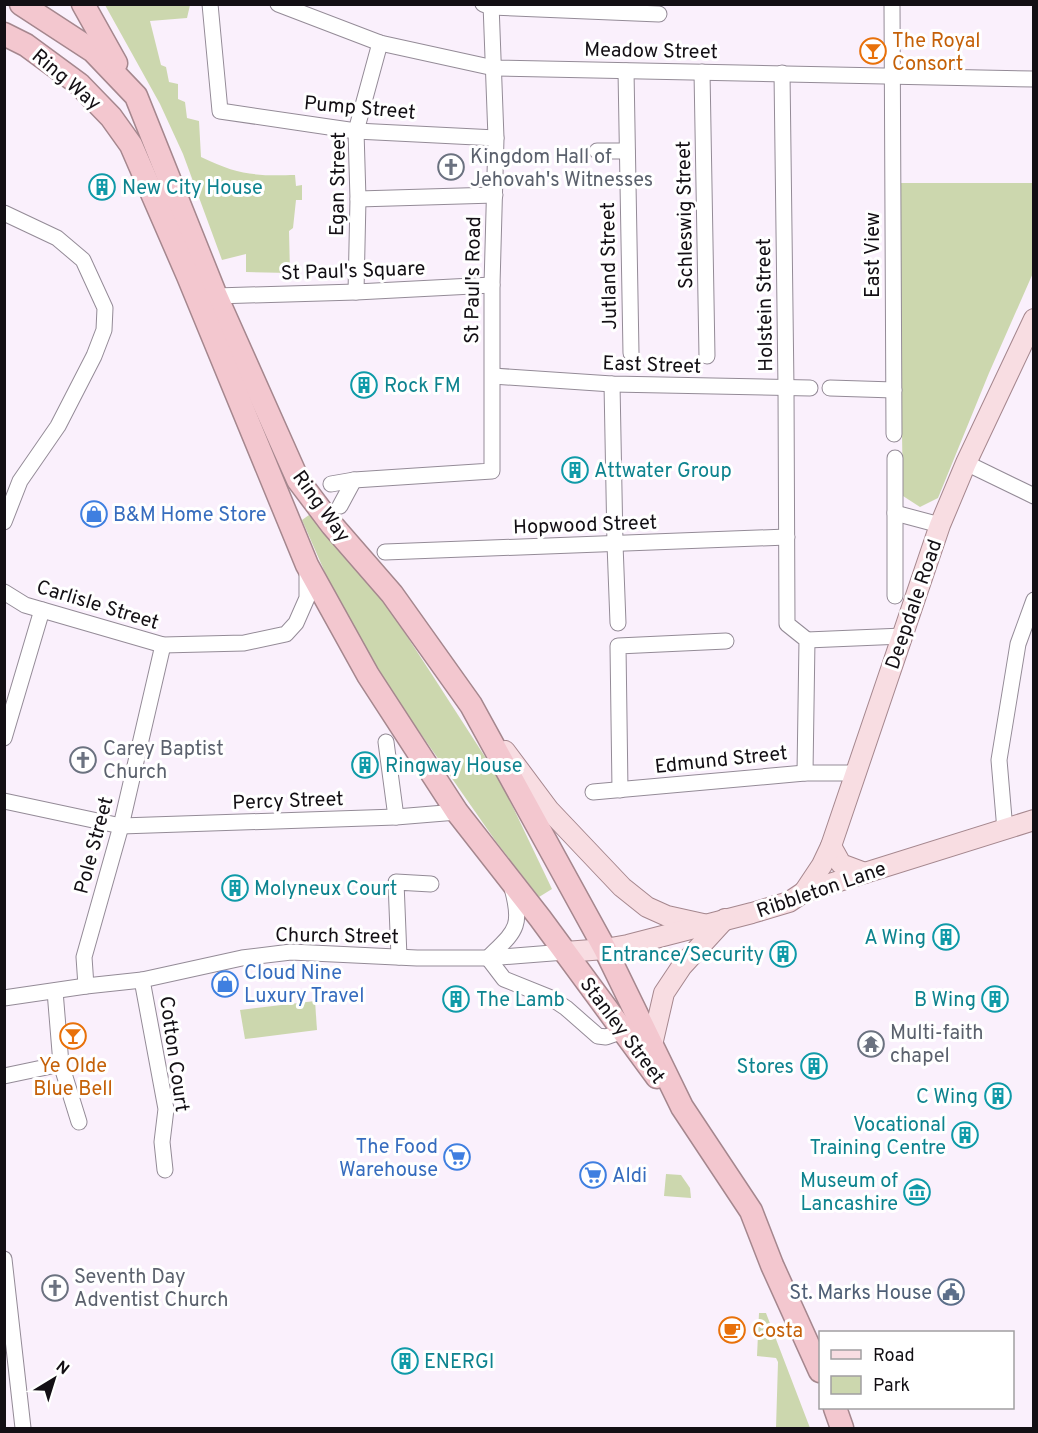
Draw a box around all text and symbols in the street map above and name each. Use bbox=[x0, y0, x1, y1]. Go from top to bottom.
place label: The Royal Consort bbox=[892, 29, 980, 78]
bar icon: The Royal Consort bbox=[858, 36, 888, 66]
street label: Meadow Street bbox=[584, 38, 718, 66]
street label: Ring Way bbox=[26, 44, 106, 117]
street label: Pump Street bbox=[303, 91, 417, 127]
street label: Egan Street bbox=[325, 132, 353, 236]
street label: Schleswig Street bbox=[672, 141, 700, 289]
place label: Kingdom Hall of Jehovah's Witnesses bbox=[470, 145, 653, 194]
church icon: Kingdom Hall of Jehovah's Witnesses bbox=[436, 152, 466, 182]
building icon: New City House bbox=[87, 172, 117, 202]
place label: New City House bbox=[122, 176, 263, 202]
street label: Jutland Street bbox=[596, 202, 624, 330]
street label: East View bbox=[861, 212, 887, 298]
street label: St Paul's Road bbox=[460, 216, 488, 344]
street label: Holstein Street bbox=[752, 238, 780, 372]
street label: St Paul's Square bbox=[280, 256, 426, 288]
street label: East Street bbox=[602, 351, 702, 381]
building icon: Rock FM bbox=[349, 370, 379, 400]
place label: Rock FM bbox=[384, 374, 461, 400]
building icon: Attwater Group bbox=[560, 455, 590, 485]
place label: Attwater Group bbox=[594, 459, 732, 485]
street label: Ring Way bbox=[286, 466, 355, 548]
shop icon: B&M Home Store bbox=[79, 499, 109, 529]
place label: B&M Home Store bbox=[113, 503, 266, 529]
street label: Hopwood Street bbox=[513, 510, 658, 542]
street label: Deepdale Road bbox=[880, 536, 949, 673]
street label: Carlisle Street bbox=[33, 575, 162, 637]
place label: Carey Baptist Church bbox=[103, 737, 224, 786]
street label: Edmund Street bbox=[654, 741, 789, 781]
church icon: Carey Baptist Church bbox=[68, 745, 98, 775]
building icon: Ringway House bbox=[350, 750, 380, 780]
place label: Ringway House bbox=[385, 754, 522, 780]
street label: Percy Street bbox=[232, 787, 344, 817]
street label: Pole Street bbox=[69, 794, 120, 897]
street label: Ribbleton Lane bbox=[753, 857, 890, 925]
building icon: Molyneux Court bbox=[220, 873, 250, 903]
place label: Molyneux Court bbox=[254, 877, 397, 903]
building icon: A Wing bbox=[931, 922, 961, 952]
street label: Church Street bbox=[275, 923, 399, 951]
place label: A Wing bbox=[864, 926, 926, 952]
building icon: Entrance/Security bbox=[768, 939, 798, 969]
place label: Entrance/Security bbox=[601, 943, 764, 969]
place label: Cloud Nine Luxury Travel bbox=[244, 961, 364, 1010]
shop icon: Cloud Nine Luxury Travel bbox=[210, 969, 240, 999]
street label: Stanley Street bbox=[573, 973, 670, 1090]
building icon: The Lamb bbox=[441, 984, 471, 1014]
building icon: B Wing bbox=[980, 984, 1010, 1014]
place label: The Lamb bbox=[476, 988, 565, 1014]
place label: B Wing bbox=[914, 988, 976, 1014]
street label: Cotton Court bbox=[152, 995, 194, 1114]
bar icon: Ye Olde Blue Bell bbox=[58, 1021, 88, 1051]
place label: Multi-faith chapel bbox=[890, 1021, 983, 1070]
temple icon: Multi-faith chapel bbox=[856, 1029, 886, 1059]
building icon: Stores bbox=[799, 1051, 829, 1081]
place label: Ye Olde Blue Bell bbox=[33, 1054, 113, 1103]
place label: Stores bbox=[737, 1055, 794, 1081]
building icon: C Wing bbox=[983, 1081, 1013, 1111]
place label: C Wing bbox=[916, 1085, 978, 1111]
place label: Vocational Training Centre bbox=[809, 1113, 946, 1162]
building icon: Vocational Training Centre bbox=[950, 1120, 980, 1150]
place label: The Food Warehouse bbox=[339, 1135, 438, 1184]
supermarket icon: The Food Warehouse bbox=[442, 1142, 472, 1172]
supermarket icon: Aldi bbox=[578, 1160, 608, 1190]
place label: Aldi bbox=[612, 1164, 647, 1190]
place label: Museum of Lancashire bbox=[800, 1169, 898, 1218]
museum icon: Museum of Lancashire bbox=[902, 1177, 932, 1207]
place label: Seventh Day Adventist Church bbox=[74, 1265, 229, 1314]
church icon: Seventh Day Adventist Church bbox=[40, 1273, 70, 1303]
public building icon: St. Marks House bbox=[936, 1277, 966, 1307]
place label: St. Marks House bbox=[789, 1281, 932, 1307]
cafe icon: Costa bbox=[717, 1315, 747, 1345]
place label: Costa bbox=[752, 1319, 803, 1345]
legend bbox=[819, 1331, 1014, 1409]
text: Road bbox=[873, 1345, 915, 1368]
building icon: ENERGI bbox=[390, 1346, 420, 1376]
north arrow bbox=[24, 1349, 84, 1409]
place label: ENERGI bbox=[424, 1350, 494, 1376]
text: N bbox=[51, 1357, 73, 1380]
text: Park bbox=[873, 1375, 910, 1398]

